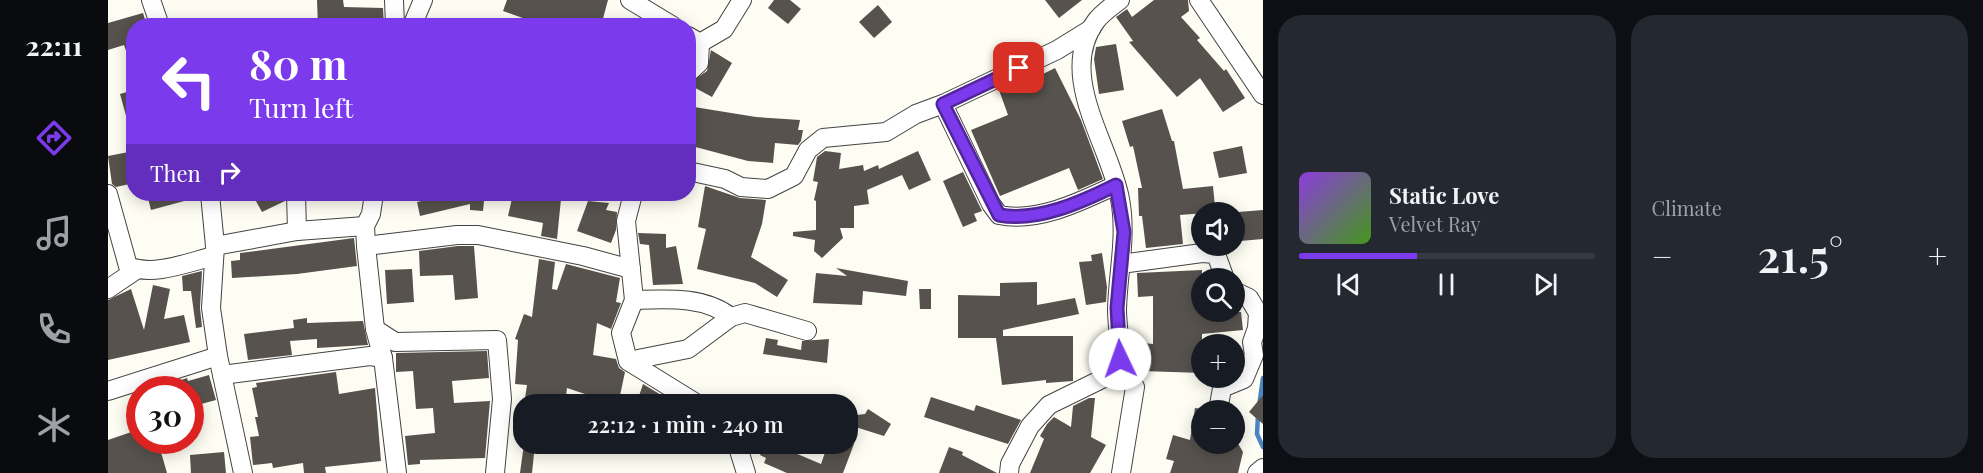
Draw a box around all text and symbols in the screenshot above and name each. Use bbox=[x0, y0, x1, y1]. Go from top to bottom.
text: 22:11 bbox=[26, 27, 82, 63]
text: 80 m bbox=[249, 35, 347, 91]
icon: left bbox=[150, 42, 228, 120]
pin bbox=[993, 42, 1044, 93]
icon: arrive bbox=[1002, 51, 1035, 84]
text: Turn left bbox=[249, 89, 353, 125]
icon: directions bbox=[33, 117, 75, 159]
icon: right bbox=[213, 156, 246, 189]
text: Then bbox=[150, 158, 201, 188]
text: Static Love bbox=[1389, 180, 1499, 210]
text: Climate bbox=[1652, 194, 1722, 221]
map controls bbox=[1191, 202, 1245, 454]
button: sound bbox=[1191, 202, 1245, 256]
text: Velvet Ray bbox=[1389, 210, 1481, 237]
icon: music bbox=[33, 212, 75, 254]
text: 21.5° bbox=[1757, 224, 1843, 284]
text: − bbox=[1652, 233, 1673, 277]
text: + bbox=[1928, 233, 1947, 277]
button: search bbox=[1191, 268, 1245, 322]
icon: previous bbox=[1332, 268, 1365, 301]
icon: pause bbox=[1430, 268, 1463, 301]
icon: next bbox=[1529, 268, 1562, 301]
icon: phone bbox=[33, 308, 75, 350]
position arrow bbox=[1088, 327, 1152, 391]
button: + bbox=[1191, 334, 1245, 388]
speed limit sign: 30 bbox=[126, 376, 204, 454]
button: − bbox=[1191, 400, 1245, 454]
icon: climate bbox=[33, 404, 75, 446]
text: 22:12 · 1 min · 240 m bbox=[588, 409, 783, 439]

